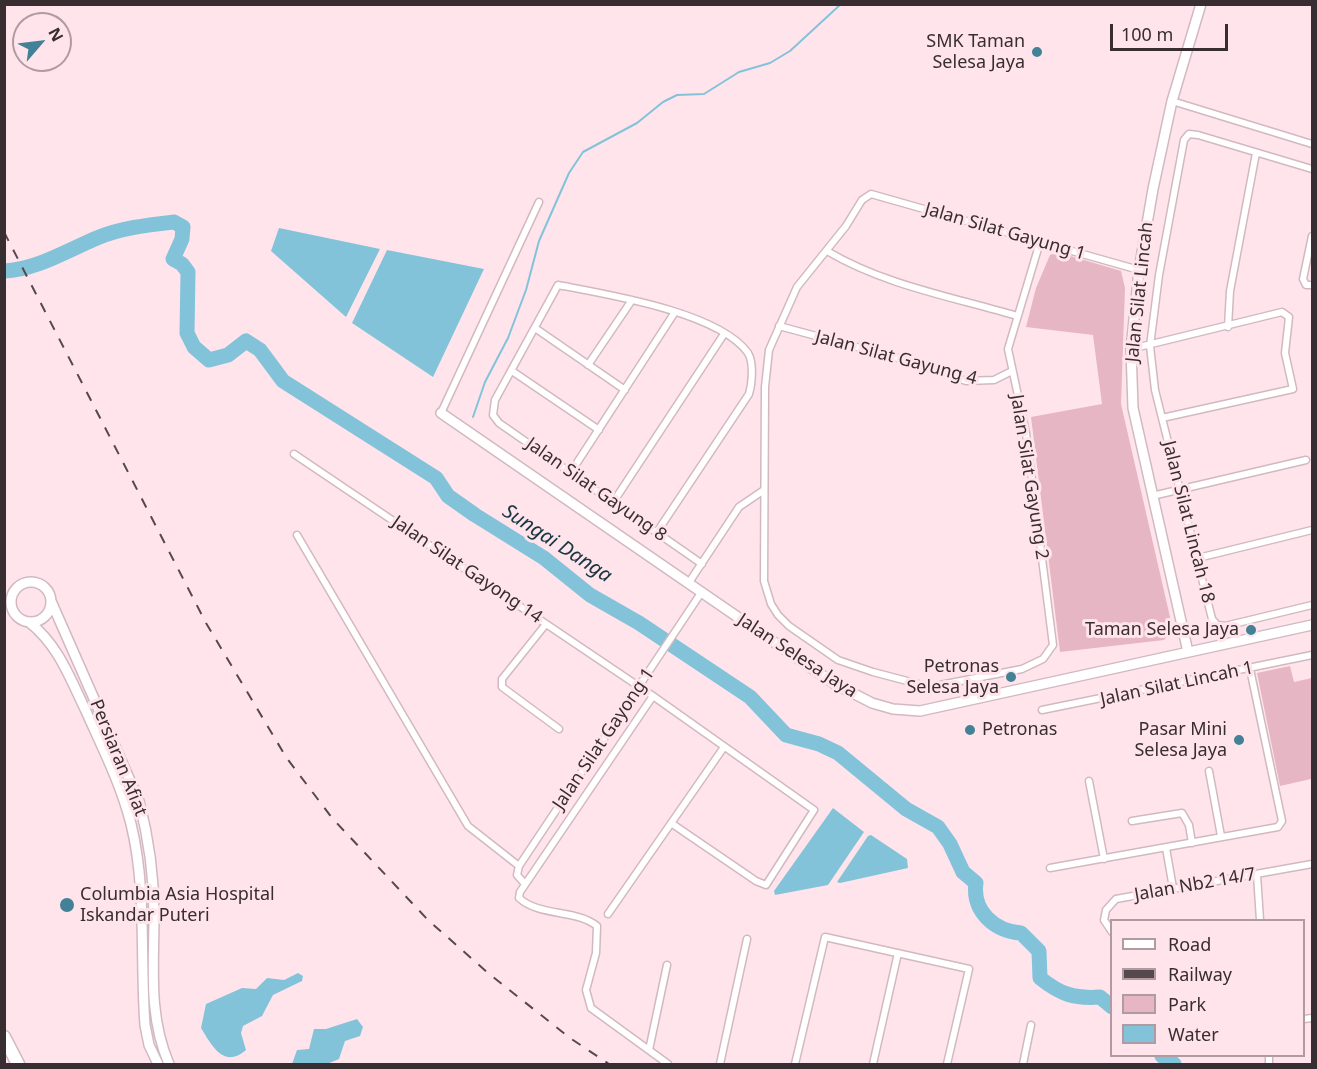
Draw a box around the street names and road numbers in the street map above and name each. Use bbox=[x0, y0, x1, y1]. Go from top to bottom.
street label: Jalan Silat Gayung 1 bbox=[922, 199, 1088, 265]
street label: Jalan Silat Lincah bbox=[1122, 221, 1158, 363]
street label: Jalan Silat Gayung 4 bbox=[813, 326, 979, 390]
street label: Jalan Silat Gayung 2 bbox=[1005, 393, 1053, 561]
street label: Jalan Silat Gayung 8 bbox=[522, 433, 670, 547]
street label: Jalan Silat Lincah 18 bbox=[1157, 439, 1219, 605]
street label: Jalan Silat Gayong 14 bbox=[388, 512, 546, 628]
street label: Jalan Selesa Jaya bbox=[733, 609, 861, 703]
street label: Jalan Silat Lincah 1 bbox=[1098, 657, 1256, 711]
street label: Jalan Silat Gayong 1 bbox=[549, 664, 659, 814]
street label: Persiaran Afiat bbox=[85, 697, 151, 819]
street label: Jalan Nb2 14/7 bbox=[1133, 864, 1257, 906]

